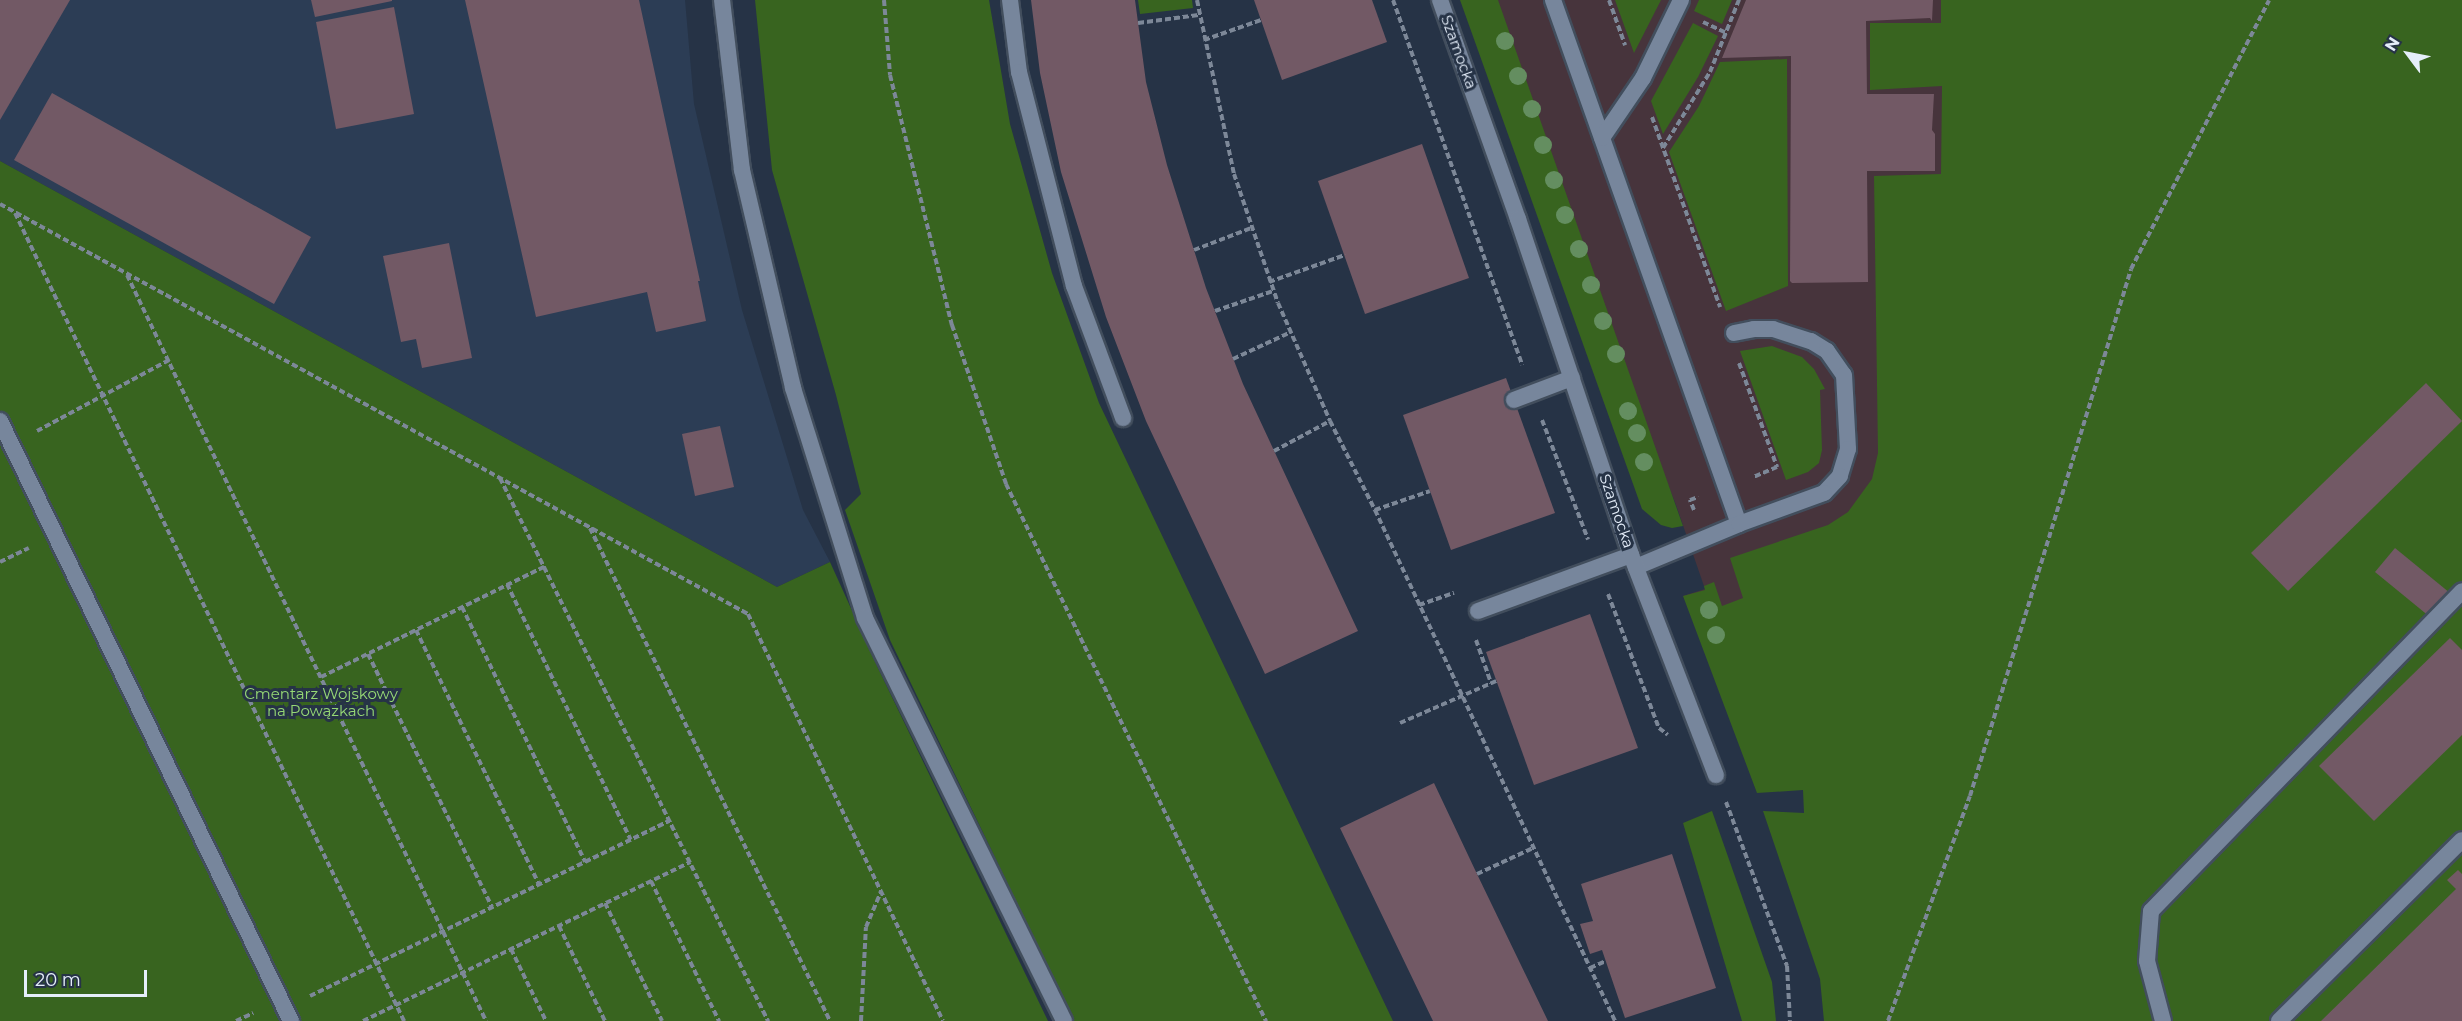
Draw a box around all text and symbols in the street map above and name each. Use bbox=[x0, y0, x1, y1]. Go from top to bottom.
street label: Szamocka bbox=[1437, 13, 1481, 91]
north arrow bbox=[2378, 24, 2438, 84]
text: N bbox=[2381, 34, 2404, 55]
street label: Szamocka bbox=[1596, 472, 1638, 550]
park label: Cmentarz Wojskowy na Powązkach bbox=[244, 684, 398, 719]
scale bar bbox=[27, 958, 150, 996]
text: 20 m bbox=[35, 969, 81, 991]

